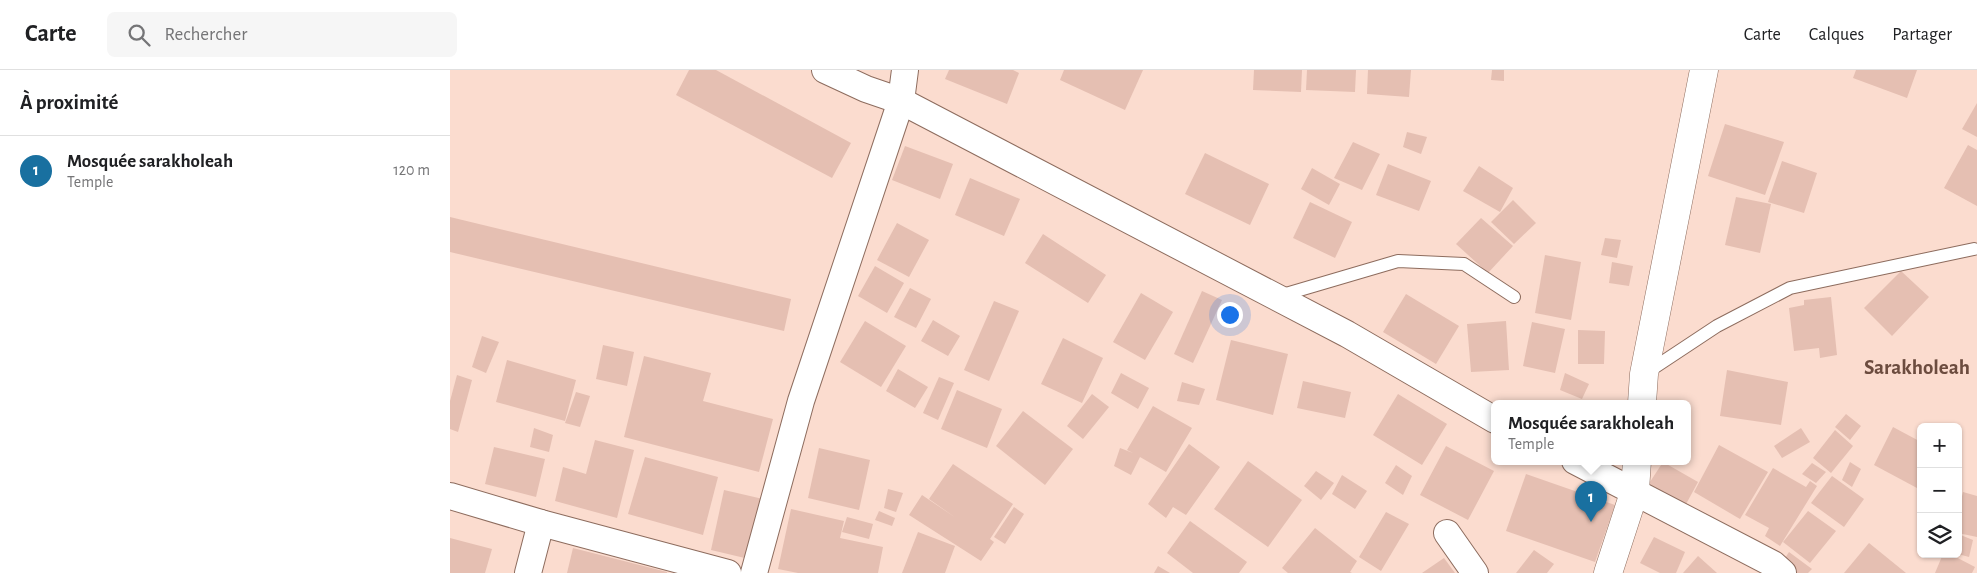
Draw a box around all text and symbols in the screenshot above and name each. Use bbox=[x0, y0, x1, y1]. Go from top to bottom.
search box bbox=[107, 12, 457, 57]
icon: search bbox=[125, 21, 153, 49]
text: Carte bbox=[25, 22, 77, 46]
text: Rechercher bbox=[165, 25, 247, 44]
text: Carte bbox=[1744, 26, 1781, 44]
text: Calques bbox=[1809, 26, 1864, 44]
text: Partager bbox=[1892, 26, 1952, 44]
text: À proximité bbox=[20, 92, 118, 113]
text: Mosquée sarakholeah bbox=[67, 152, 233, 171]
text: 1 bbox=[33, 162, 39, 178]
text: 120 m bbox=[393, 162, 430, 178]
text: Temple bbox=[67, 174, 113, 190]
your location bbox=[1217, 302, 1243, 328]
district label: Sarakholeah bbox=[1864, 357, 1970, 378]
popup bbox=[1491, 400, 1691, 465]
text: Mosquée sarakholeah bbox=[1508, 414, 1674, 433]
map controls bbox=[1917, 423, 1962, 558]
button: + bbox=[1917, 423, 1962, 468]
text: Temple bbox=[1508, 436, 1554, 452]
button: − bbox=[1917, 468, 1962, 513]
pin: 1 bbox=[1575, 481, 1607, 522]
button: layers bbox=[1917, 513, 1962, 558]

